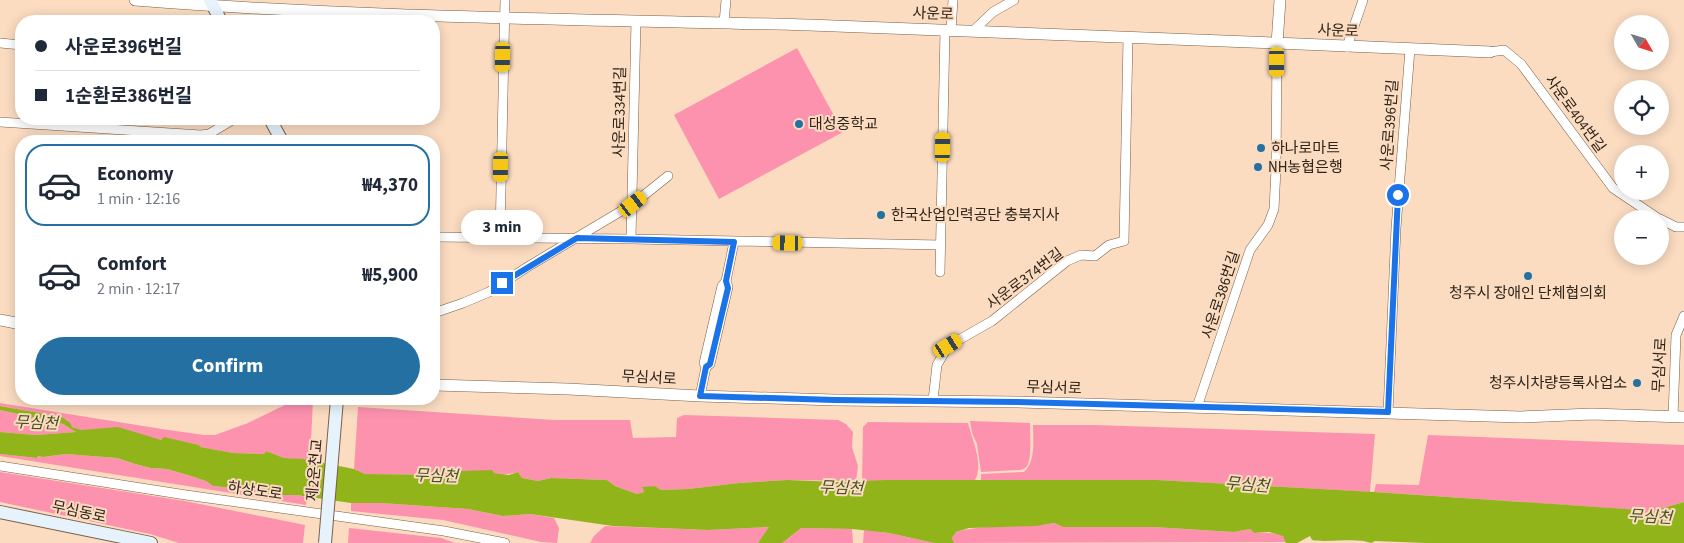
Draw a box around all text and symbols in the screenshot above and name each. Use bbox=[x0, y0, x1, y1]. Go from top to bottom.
street label: 사운로 bbox=[912, 3, 954, 25]
north arrow bbox=[1614, 15, 1669, 70]
map controls bbox=[1614, 15, 1669, 265]
street label: 사운로 bbox=[1317, 20, 1359, 42]
text: 사운로396번길 bbox=[65, 34, 183, 61]
car bbox=[495, 42, 510, 72]
car bbox=[1269, 47, 1284, 77]
street label: 사운로334번길 bbox=[609, 66, 631, 158]
street label: 사운로404번길 bbox=[1540, 71, 1610, 157]
street label: 사운로396번길 bbox=[1376, 79, 1404, 171]
button: locate bbox=[1614, 80, 1669, 135]
text: 1순환로386번길 bbox=[65, 83, 193, 110]
place label: 대성중학교 bbox=[809, 114, 878, 135]
marker: 대성중학교 bbox=[793, 118, 805, 130]
car bbox=[935, 132, 950, 162]
place label: 하나로마트 bbox=[1271, 138, 1340, 159]
marker: 하나로마트 bbox=[1255, 142, 1267, 154]
button: + bbox=[1614, 145, 1669, 200]
car bbox=[493, 152, 508, 182]
place label: NH농협은행 bbox=[1268, 157, 1343, 178]
text: Economy bbox=[97, 161, 174, 188]
marker: NH농협은행 bbox=[1252, 161, 1264, 173]
icon: car bbox=[37, 163, 82, 208]
text: ₩4,370 bbox=[362, 172, 418, 199]
route start bbox=[1387, 184, 1409, 206]
text: 1 min · 12:16 bbox=[97, 188, 180, 210]
car bbox=[616, 189, 649, 219]
place label: 한국산업인력공단 충북지사 bbox=[891, 205, 1060, 226]
marker: 한국산업인력공단 충북지사 bbox=[875, 209, 887, 221]
callout: 3 min bbox=[461, 210, 543, 246]
button: − bbox=[1614, 210, 1669, 265]
text: 3 min bbox=[483, 216, 521, 238]
car bbox=[772, 235, 803, 251]
street label: 사운로374번길 bbox=[982, 243, 1068, 315]
street label: 사운로386번길 bbox=[1197, 248, 1245, 342]
text: Comfort bbox=[97, 251, 167, 278]
icon: car bbox=[37, 253, 82, 298]
text: ₩5,900 bbox=[362, 262, 418, 289]
marker: 청주시 장애인 단체협의회 bbox=[1522, 270, 1534, 282]
route end bbox=[491, 272, 513, 294]
text: 2 min · 12:17 bbox=[97, 278, 180, 300]
place label: 청주시 장애인 단체협의회 bbox=[1449, 283, 1607, 304]
car bbox=[931, 332, 964, 360]
button: Confirm bbox=[35, 337, 420, 395]
street label: 무심서로 bbox=[1648, 337, 1672, 393]
street label: 무심서로 bbox=[621, 366, 677, 390]
place label: 청주시차량등록사업소 bbox=[1489, 373, 1627, 394]
street label: 무심서로 bbox=[1026, 377, 1082, 399]
marker: 청주시차량등록사업소 bbox=[1631, 377, 1643, 389]
water label: 무심천 bbox=[14, 411, 61, 435]
street label: 제2운천교 bbox=[302, 438, 328, 502]
water label: 무심천 bbox=[414, 464, 461, 488]
water label: 무심천 bbox=[1224, 472, 1272, 498]
water label: 무심천 bbox=[819, 476, 866, 500]
street label: 하상도로 bbox=[226, 477, 284, 505]
street label: 무심동로 bbox=[50, 496, 108, 528]
water label: 무심천 bbox=[1627, 505, 1675, 529]

